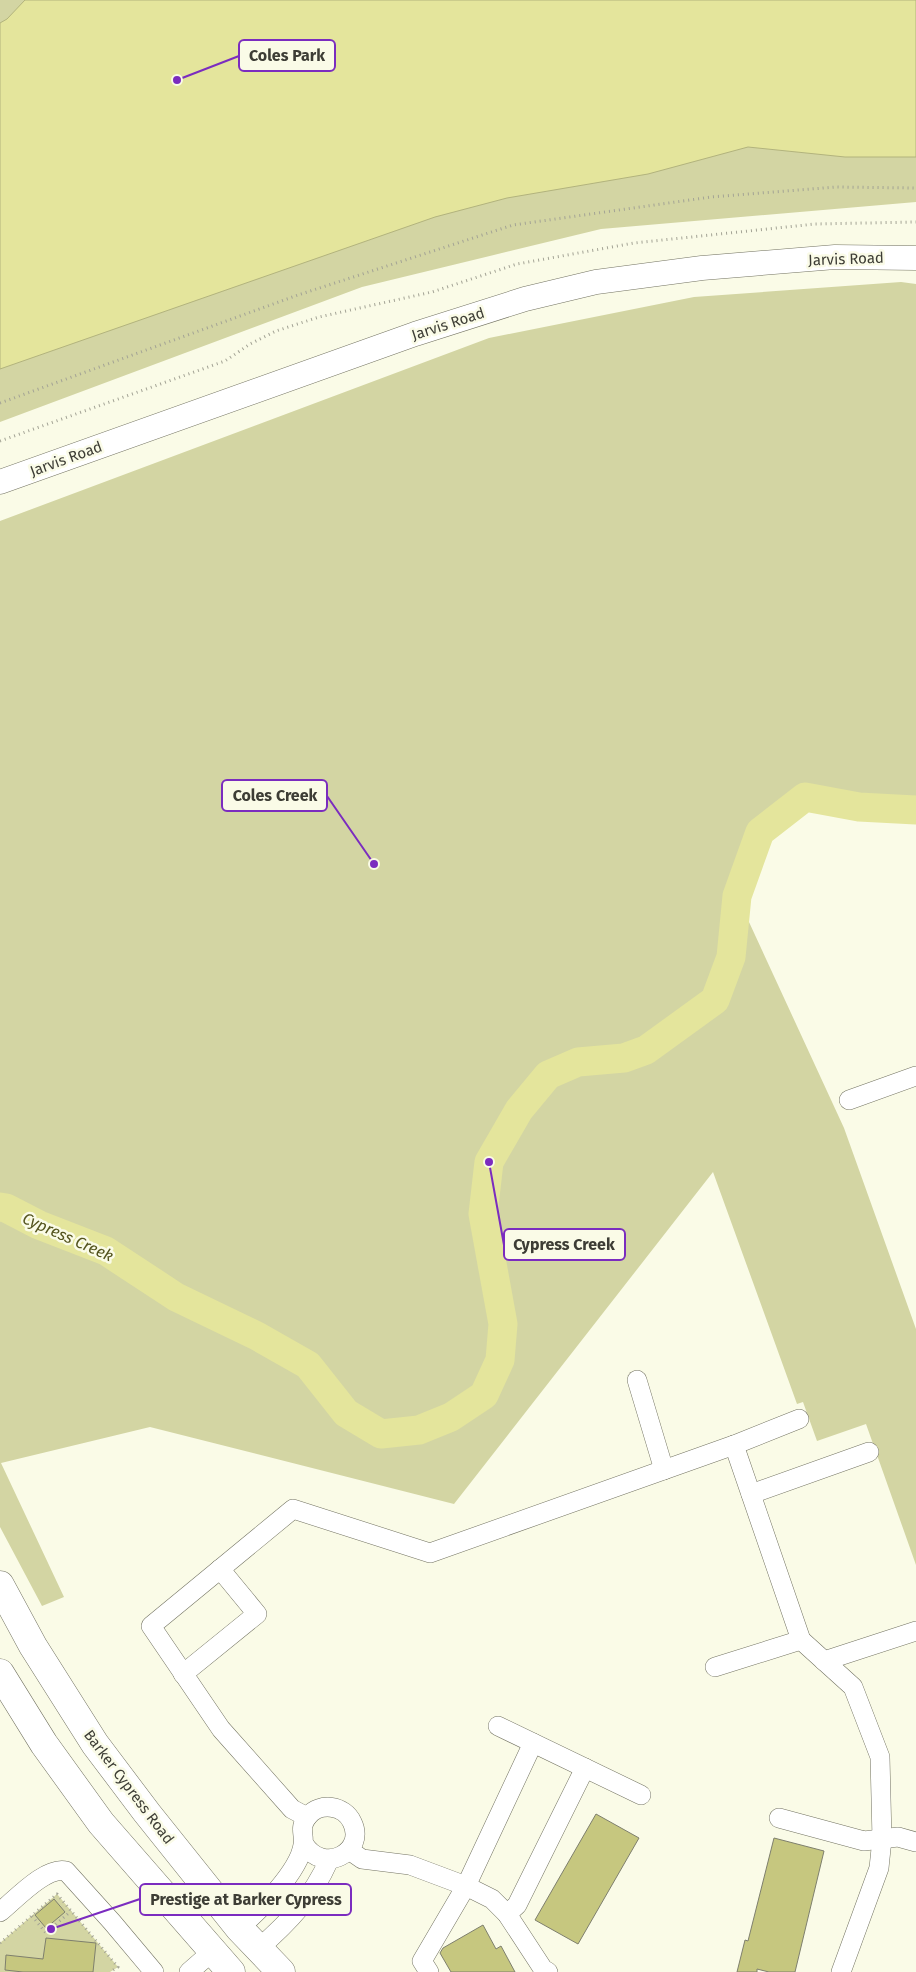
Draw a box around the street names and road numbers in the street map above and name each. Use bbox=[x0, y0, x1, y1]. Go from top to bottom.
street label: Jarvis Road bbox=[808, 249, 884, 269]
street label: Jarvis Road bbox=[409, 304, 487, 344]
street label: Jarvis Road bbox=[27, 438, 105, 480]
street label: Barker Cypress Road bbox=[80, 1726, 178, 1848]

